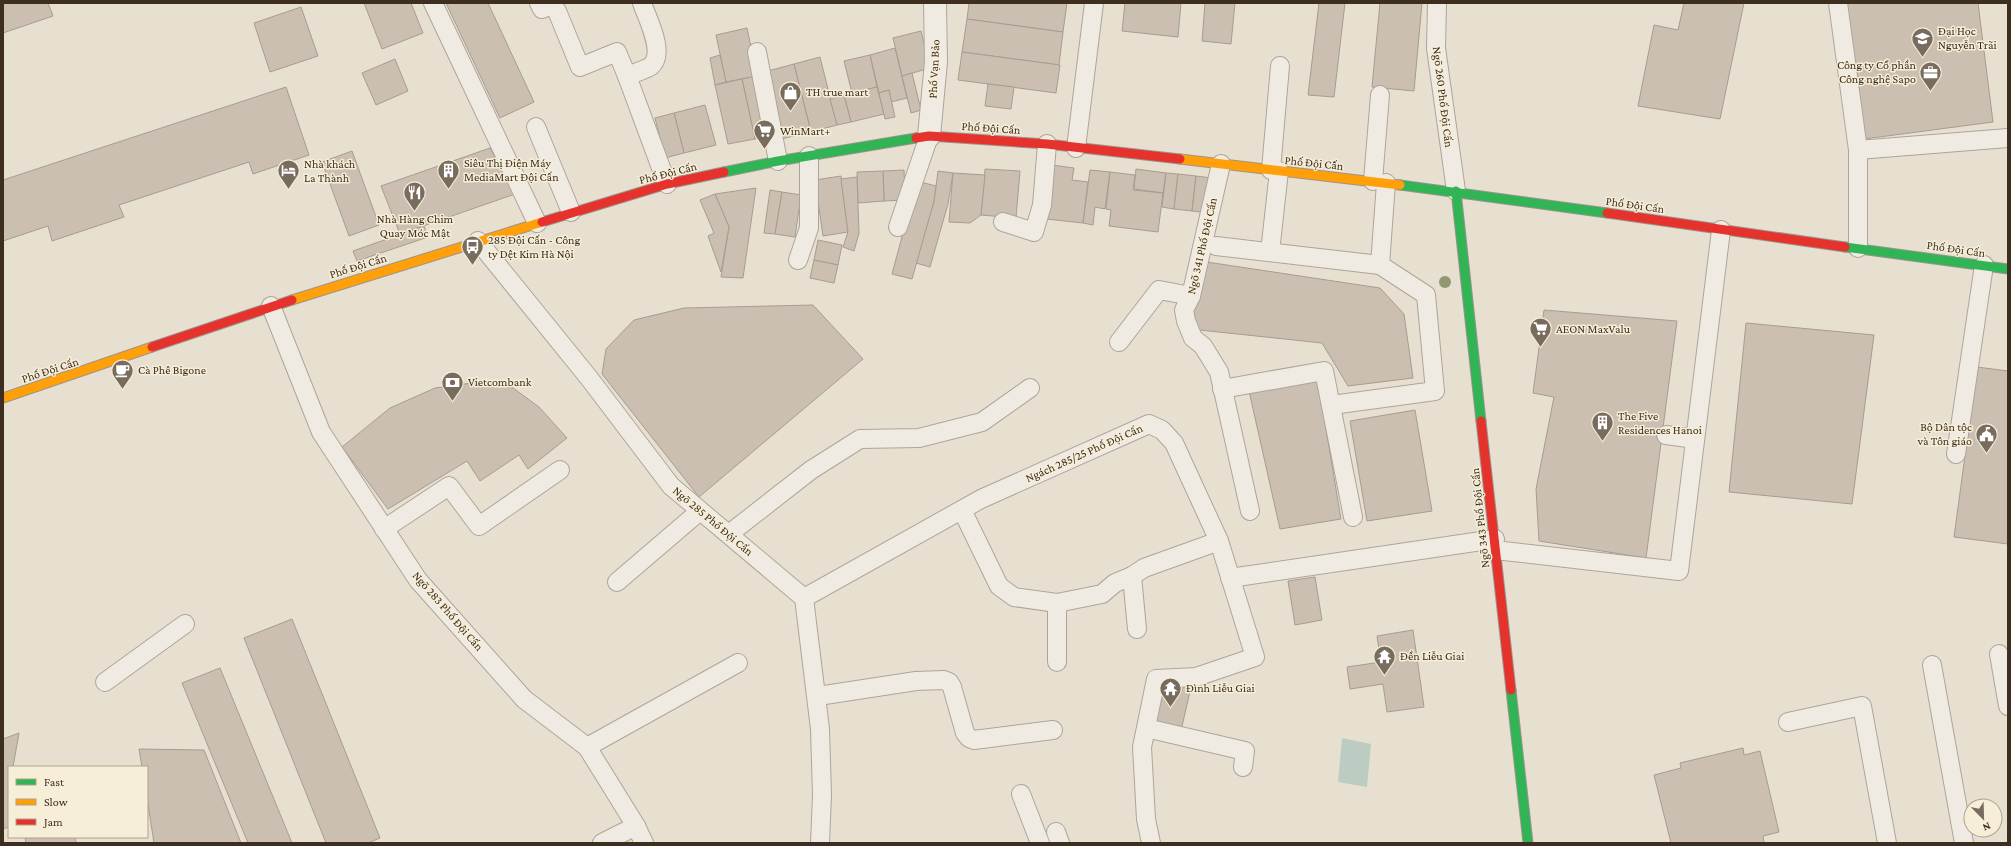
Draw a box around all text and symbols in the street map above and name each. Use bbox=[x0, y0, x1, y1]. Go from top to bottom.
place label: Đại Học Nguyễn Trãi bbox=[1938, 24, 1997, 52]
school or university icon: Đại Học Nguyễn Trãi bbox=[1909, 25, 1935, 58]
street label: Phố Vạn Bảo bbox=[925, 39, 943, 99]
street label: Ngõ 260 Phố Đội Cấn bbox=[1430, 46, 1456, 149]
place label: Công ty Cổ phần Công nghệ Sapo bbox=[1837, 58, 1917, 86]
office icon: Công ty Cổ phần Công nghệ Sapo bbox=[1918, 59, 1944, 92]
shop icon: TH true mart bbox=[778, 79, 804, 112]
place label: TH true mart bbox=[806, 85, 869, 99]
supermarket icon: WinMart+ bbox=[751, 118, 777, 151]
street label: Phố Đội Cấn bbox=[961, 119, 1021, 137]
place label: WinMart+ bbox=[780, 124, 831, 138]
street label: Phố Đội Cấn bbox=[1284, 153, 1345, 173]
place label: Siêu Thị Điện Máy MediaMart Đội Cấn bbox=[464, 156, 559, 184]
place label: Nhà khách La Thành bbox=[304, 157, 356, 185]
building icon: Siêu Thị Điện Máy MediaMart Đội Cấn bbox=[435, 157, 461, 190]
hotel icon: Nhà khách La Thành bbox=[275, 158, 301, 191]
street label: Phố Đội Cấn bbox=[638, 159, 699, 187]
restaurant icon: Nhà Hàng Chim Quay Móc Mật bbox=[402, 179, 428, 212]
street label: Phố Đội Cấn bbox=[1605, 194, 1666, 216]
street label: Ngõ 341 Phố Đội Cấn bbox=[1184, 196, 1220, 296]
place label: Nhà Hàng Chim Quay Móc Mật bbox=[377, 212, 454, 240]
place label: 285 Đội Cấn - Công ty Dệt Kim Hà Nội bbox=[488, 233, 581, 261]
bus stop icon: 285 Đội Cấn - Công ty Dệt Kim Hà Nội bbox=[460, 234, 486, 267]
street label: Phố Đội Cấn bbox=[1926, 238, 1987, 260]
street label: Phố Đội Cấn bbox=[328, 251, 389, 281]
supermarket icon: AEON MaxValu bbox=[1527, 316, 1553, 349]
place label: AEON MaxValu bbox=[1556, 322, 1631, 336]
street label: Phố Đội Cấn bbox=[20, 354, 81, 386]
cafe icon: Cà Phê Bigone bbox=[109, 357, 135, 390]
place label: Cà Phê Bigone bbox=[138, 363, 206, 377]
bank icon: Vietcombank bbox=[440, 369, 466, 402]
place label: Vietcombank bbox=[468, 375, 532, 389]
place label: The Five Residences Hanoi bbox=[1618, 409, 1702, 437]
building icon: The Five Residences Hanoi bbox=[1590, 410, 1616, 443]
place label: Bộ Dân tộc và Tôn giáo bbox=[1917, 420, 1972, 448]
street label: Ngách 285/25 Phố Đội Cấn bbox=[1023, 421, 1145, 485]
public building icon: Bộ Dân tộc và Tôn giáo bbox=[1974, 421, 2000, 454]
street label: Ngõ 343 Phố Đội Cấn bbox=[1468, 467, 1492, 569]
street label: Ngõ 285 Phố Đội Cấn bbox=[670, 483, 756, 559]
street label: Ngõ 283 Phố Đội Cấn bbox=[410, 568, 487, 654]
temple icon: Đền Liễu Giai bbox=[1371, 643, 1397, 676]
place label: Đền Liễu Giai bbox=[1400, 649, 1464, 663]
temple icon: Đình Liễu Giai bbox=[1158, 675, 1184, 708]
place label: Đình Liễu Giai bbox=[1186, 681, 1255, 695]
legend bbox=[8, 766, 148, 838]
text: Fast bbox=[44, 775, 65, 789]
text: Slow bbox=[44, 795, 68, 809]
north arrow bbox=[1963, 798, 2003, 838]
text: Jam bbox=[43, 815, 63, 829]
text: N bbox=[1981, 820, 1993, 834]

